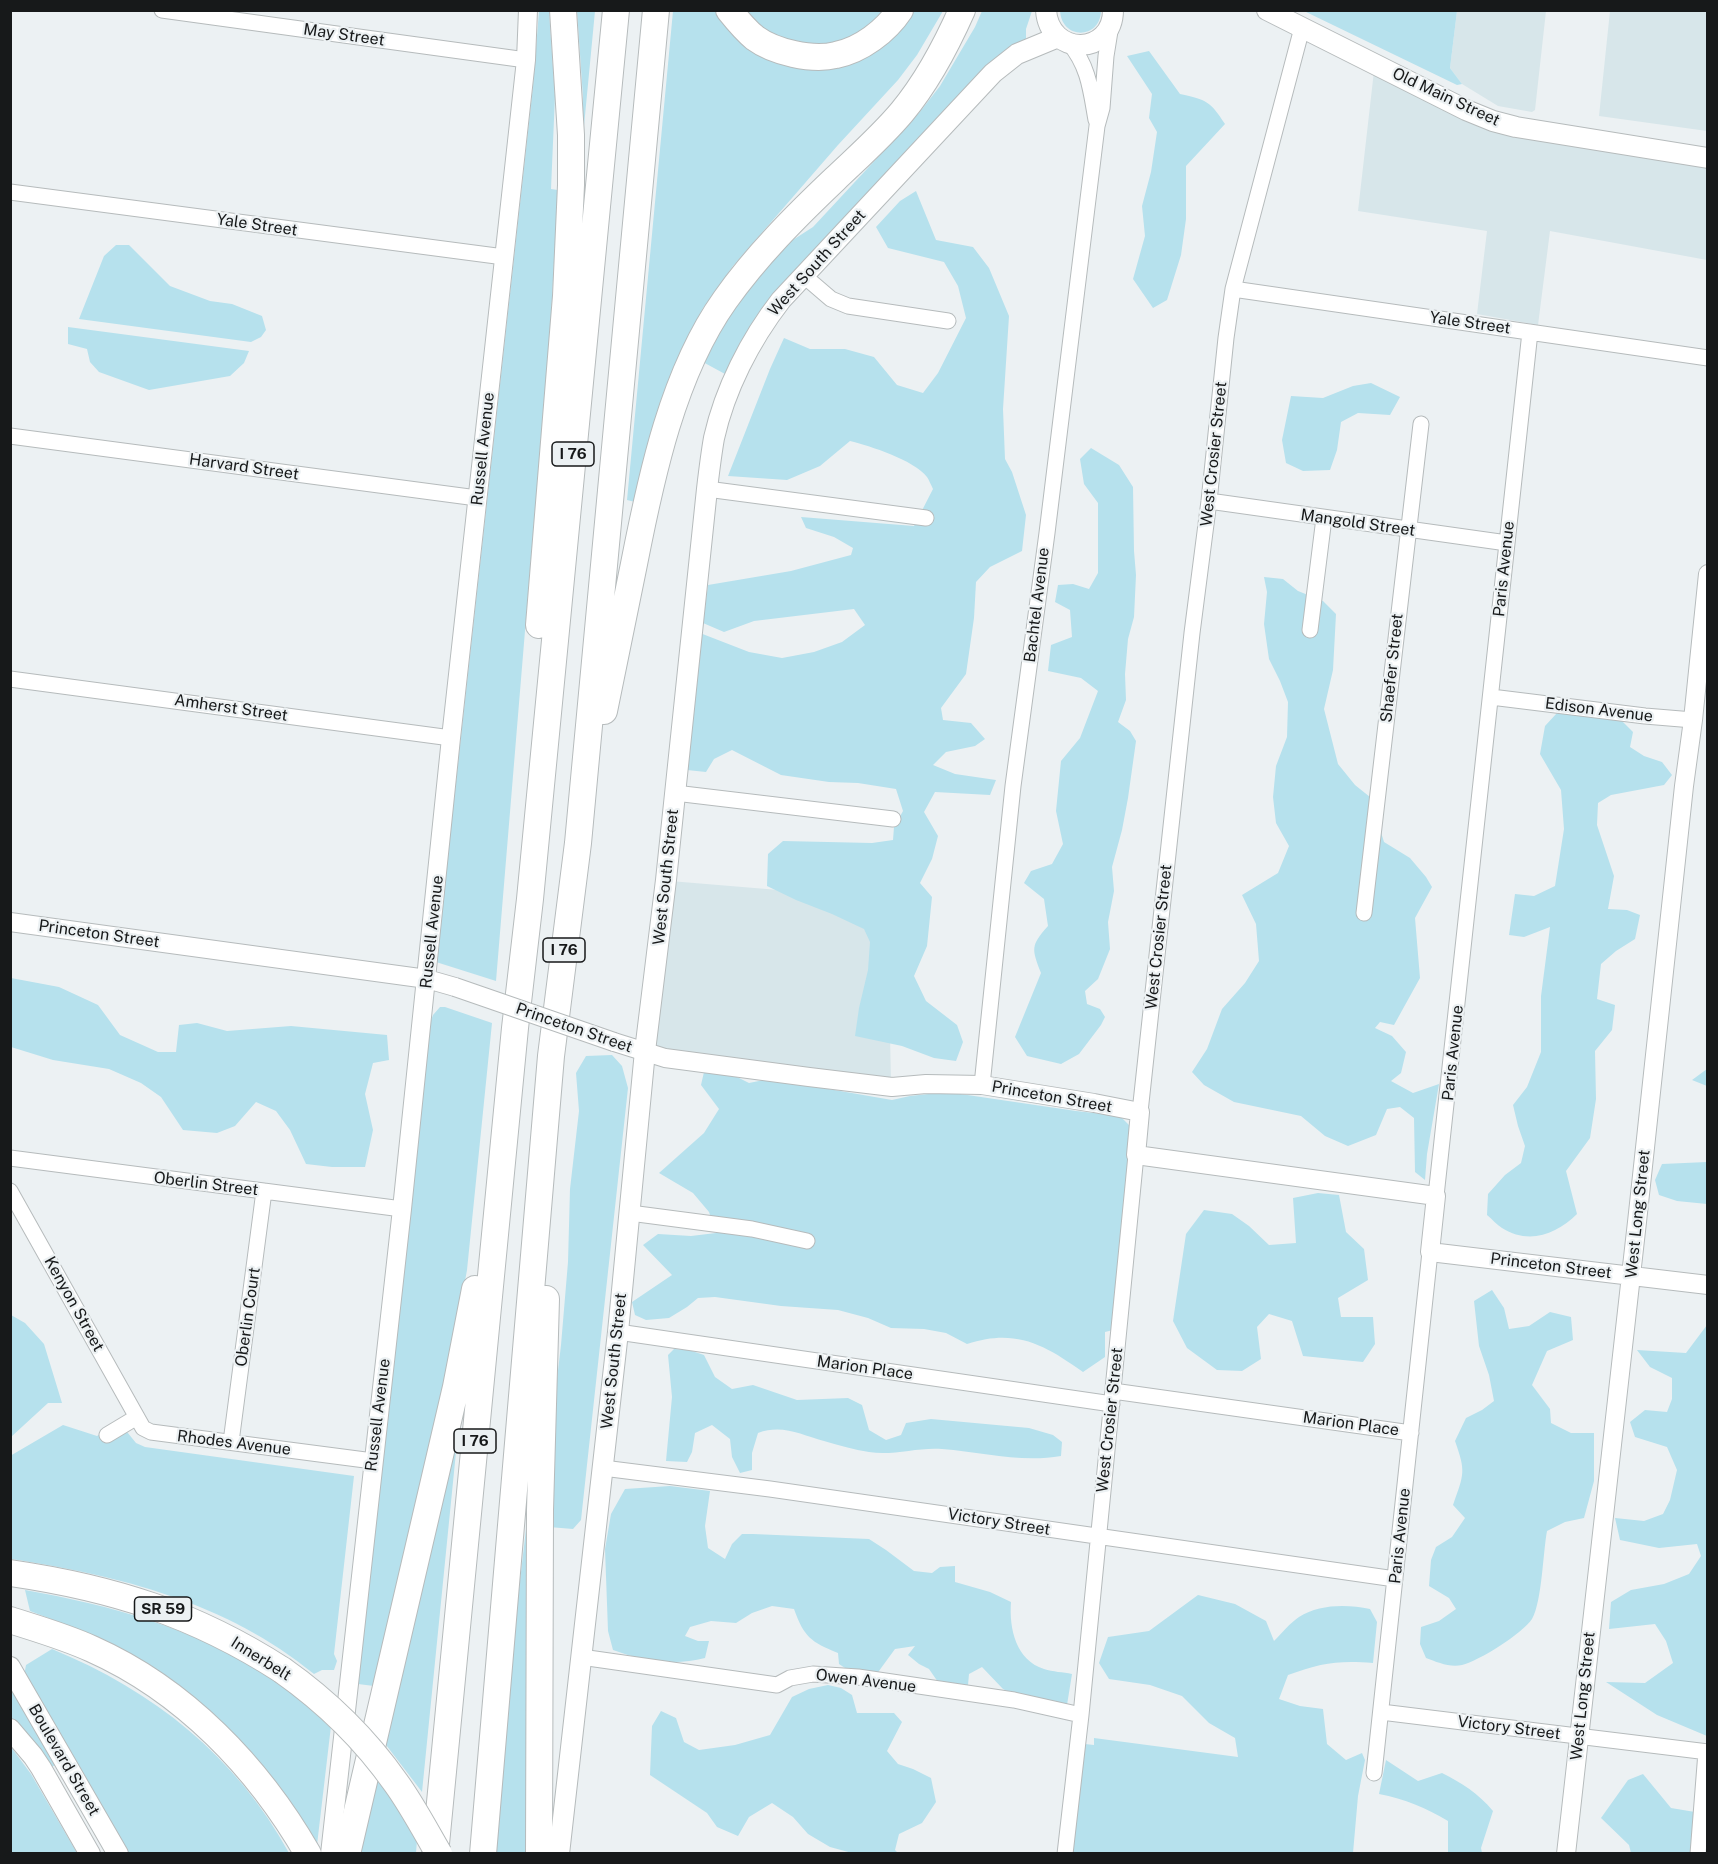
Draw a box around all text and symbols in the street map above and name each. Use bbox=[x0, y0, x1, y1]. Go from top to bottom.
street label: May Street bbox=[302, 20, 386, 50]
street label: Old Main Street bbox=[1389, 64, 1503, 130]
street label: West South Street bbox=[764, 206, 870, 320]
street label: Yale Street bbox=[215, 210, 299, 240]
street label: Yale Street bbox=[1428, 308, 1512, 338]
street label: West Crosier Street bbox=[1197, 381, 1231, 527]
street label: Russell Avenue bbox=[468, 392, 498, 506]
road number: I 76 bbox=[552, 442, 594, 466]
street label: Harvard Street bbox=[188, 450, 300, 484]
street label: Mangold Street bbox=[1299, 505, 1417, 541]
street label: Paris Avenue bbox=[1489, 520, 1519, 618]
street label: Bachtel Avenue bbox=[1020, 546, 1054, 664]
street label: Shaefer Street bbox=[1377, 612, 1407, 724]
street label: Amherst Street bbox=[173, 691, 289, 725]
street label: Edison Avenue bbox=[1544, 694, 1654, 726]
street label: West South Street bbox=[649, 808, 683, 946]
street label: West Crosier Street bbox=[1142, 864, 1176, 1010]
street label: Russell Avenue bbox=[417, 875, 447, 989]
street label: Princeton Street bbox=[37, 916, 161, 952]
road number: I 76 bbox=[543, 938, 585, 962]
street label: Princeton Street bbox=[513, 999, 635, 1057]
street label: Paris Avenue bbox=[1438, 1004, 1468, 1102]
street label: Princeton Street bbox=[990, 1077, 1114, 1117]
street label: West Long Street bbox=[1622, 1149, 1654, 1279]
street label: Oberlin Street bbox=[153, 1168, 259, 1200]
street label: Princeton Street bbox=[1489, 1249, 1613, 1283]
street label: Kenyon Street bbox=[40, 1253, 108, 1355]
street label: Oberlin Court bbox=[232, 1266, 264, 1368]
street label: West South Street bbox=[597, 1292, 631, 1430]
street label: West Crosier Street bbox=[1093, 1347, 1127, 1493]
street label: Marion Place bbox=[816, 1352, 914, 1384]
street label: Russell Avenue bbox=[362, 1358, 394, 1472]
street label: Marion Place bbox=[1302, 1408, 1400, 1440]
street label: Rhodes Avenue bbox=[176, 1426, 292, 1460]
road number: I 76 bbox=[454, 1429, 496, 1453]
street label: Paris Avenue bbox=[1385, 1487, 1415, 1585]
street label: Victory Street bbox=[946, 1504, 1052, 1540]
road number: SR 59 bbox=[134, 1597, 192, 1621]
street label: West Long Street bbox=[1567, 1631, 1599, 1761]
street label: Innerbelt bbox=[227, 1633, 295, 1685]
street label: Owen Avenue bbox=[815, 1665, 917, 1697]
street label: Boulevard Street bbox=[24, 1701, 104, 1819]
street label: Victory Street bbox=[1456, 1712, 1562, 1744]

